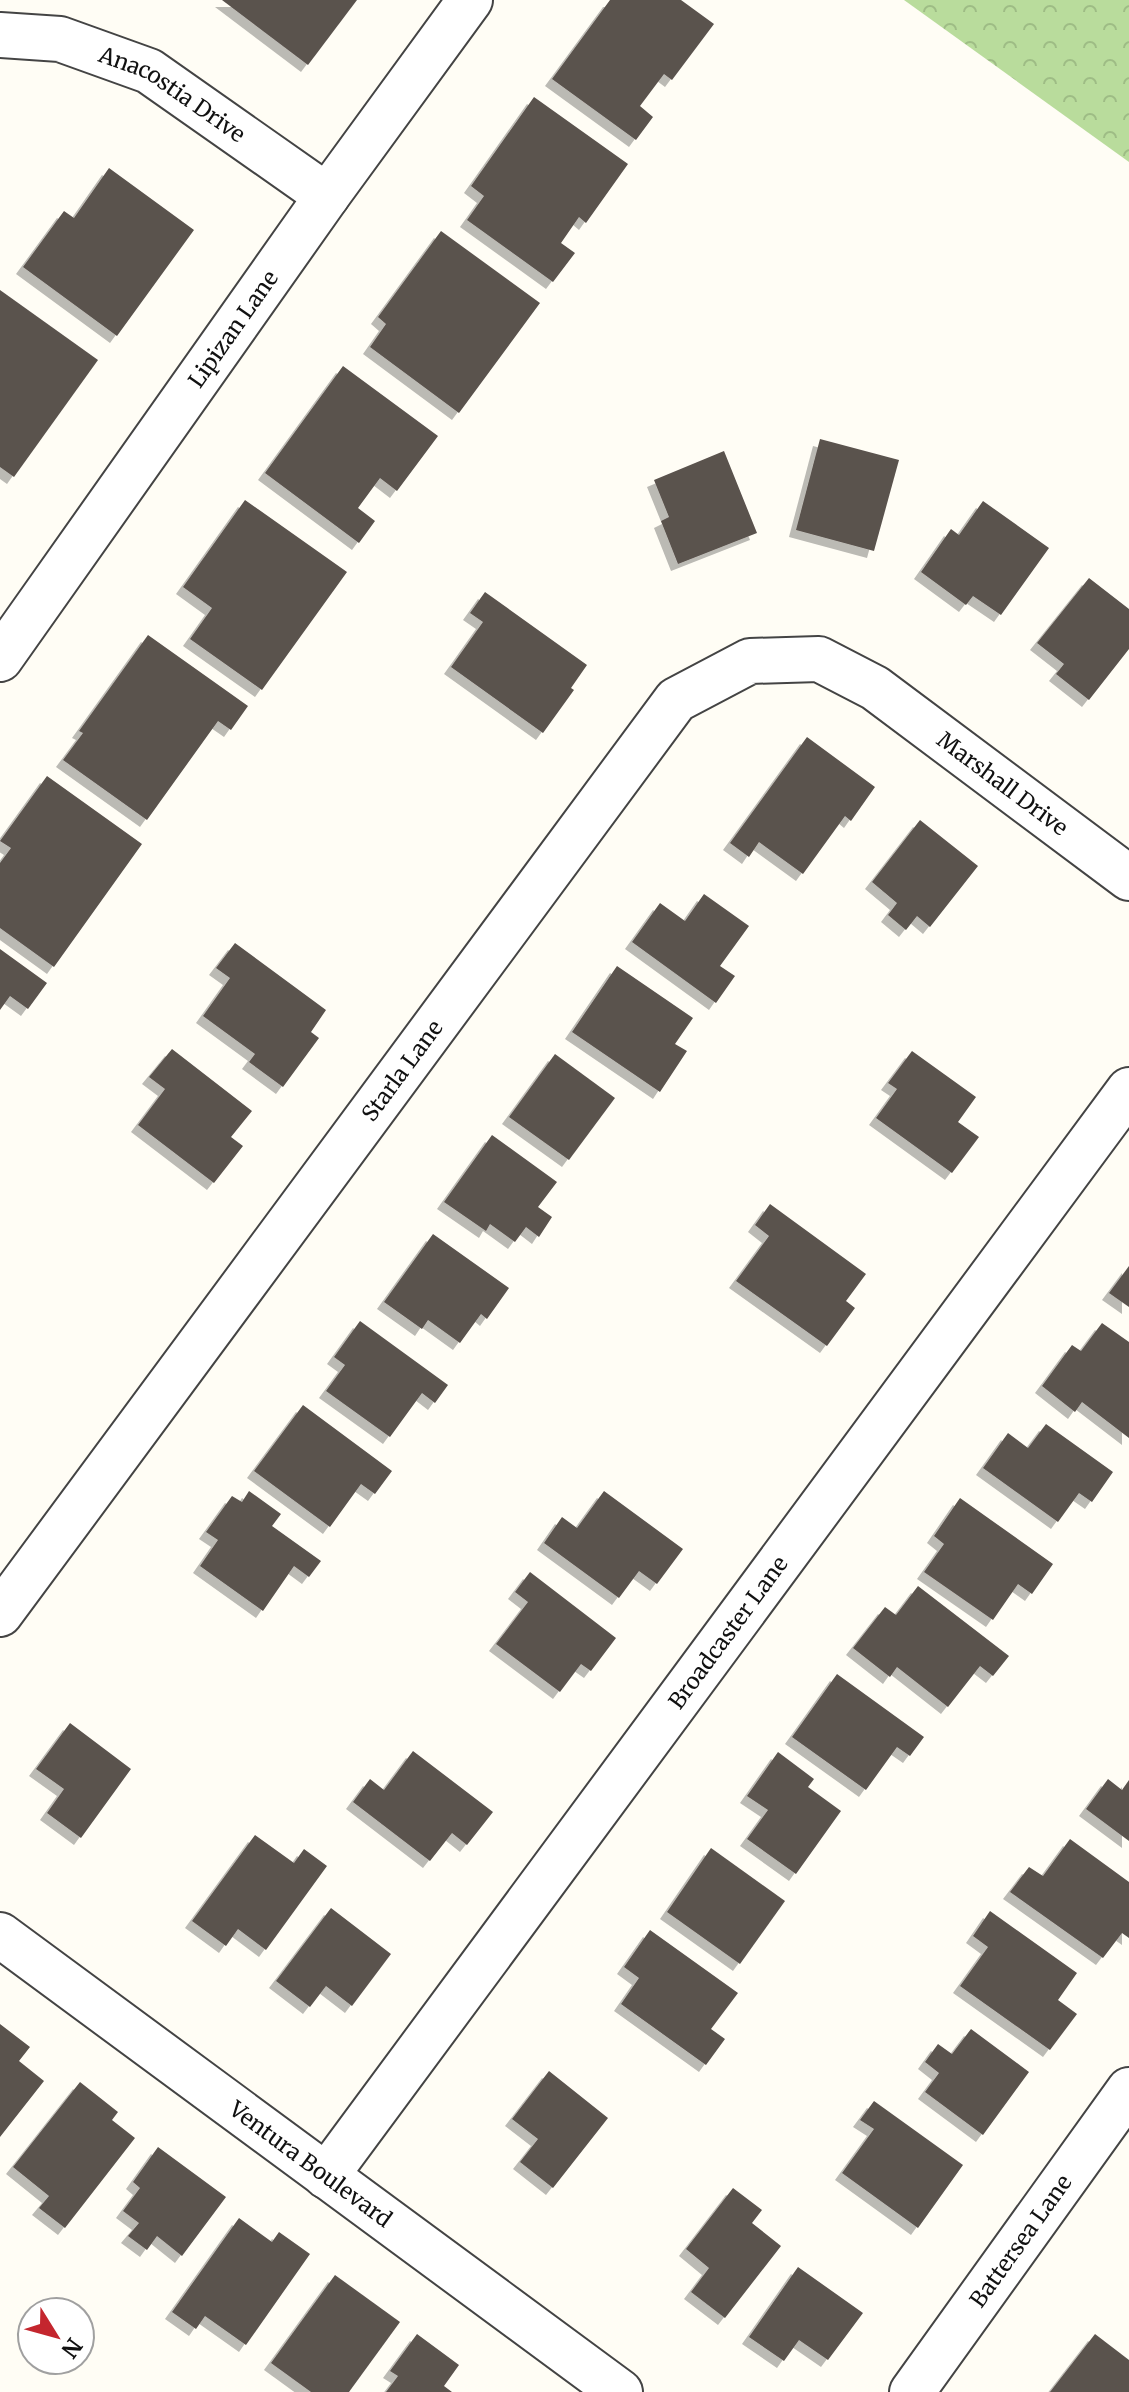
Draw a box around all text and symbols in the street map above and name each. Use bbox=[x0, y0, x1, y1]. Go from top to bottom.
street label: Anacostia Drive bbox=[94, 40, 251, 148]
street label: Lipizan Lane bbox=[182, 265, 284, 393]
street label: Marshall Drive bbox=[932, 725, 1074, 842]
street label: Starla Lane bbox=[355, 1014, 449, 1127]
street label: Broadcaster Lane bbox=[662, 1550, 794, 1714]
street label: Ventura Boulevard bbox=[223, 2094, 398, 2233]
street label: Battersea Lane bbox=[963, 2169, 1078, 2313]
north arrow bbox=[16, 2296, 96, 2376]
text: N bbox=[55, 2333, 88, 2364]

